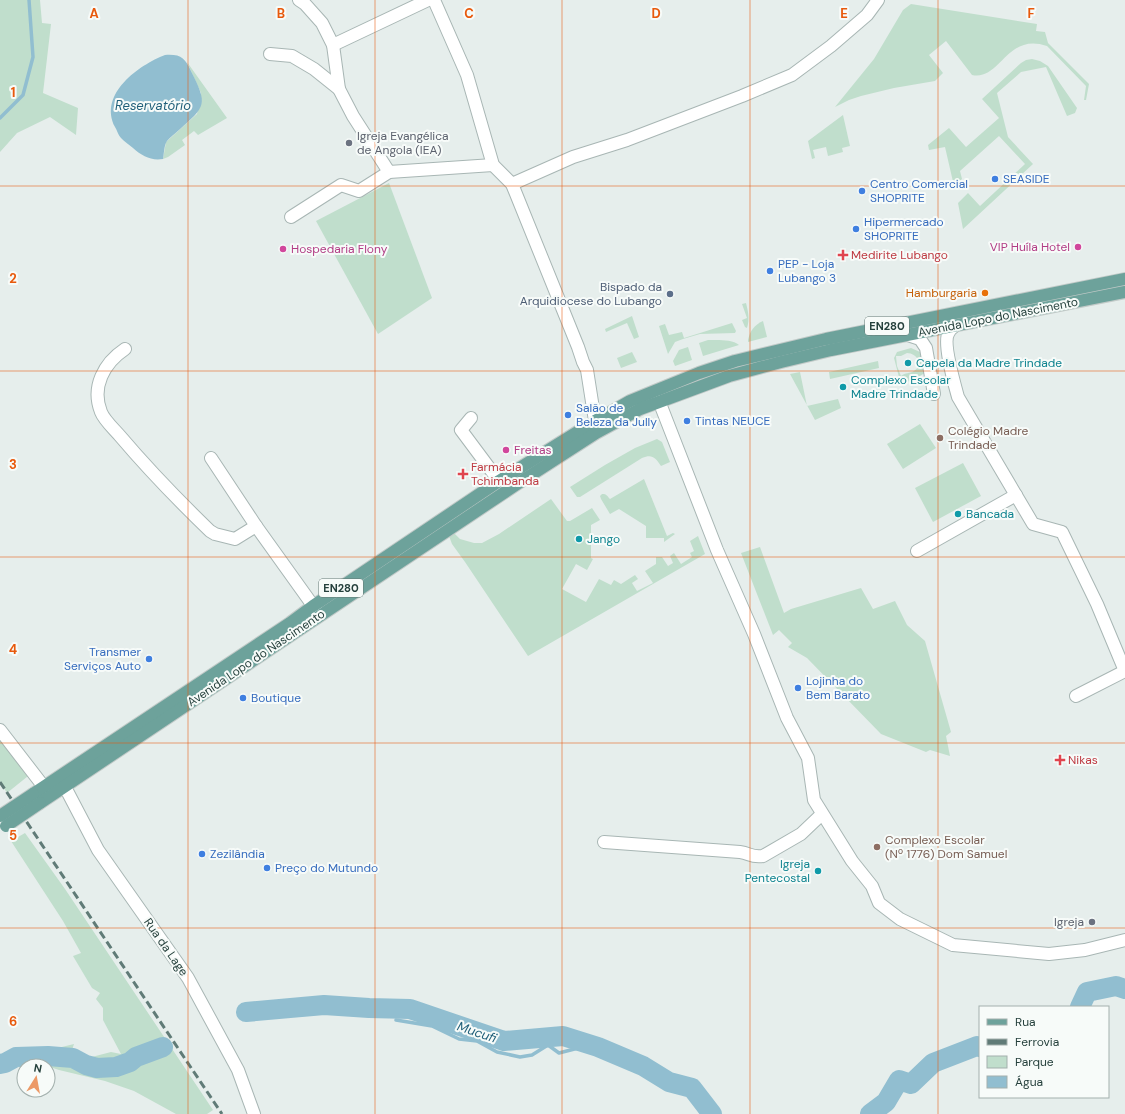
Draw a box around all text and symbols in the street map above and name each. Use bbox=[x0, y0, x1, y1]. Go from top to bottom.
text: A bbox=[89, 5, 99, 22]
text: B bbox=[277, 5, 285, 22]
text: C bbox=[464, 5, 474, 22]
text: D bbox=[651, 5, 661, 22]
text: E bbox=[840, 5, 848, 22]
text: F bbox=[1027, 5, 1035, 22]
text: 1 bbox=[11, 84, 15, 101]
water label: Reservatório bbox=[115, 97, 191, 114]
place label: Igreja Evangélica de Angola (IEA) bbox=[357, 128, 449, 158]
marker: Igreja Evangélica de Angola (IEA) bbox=[344, 138, 354, 148]
place label: SEASIDE bbox=[1003, 171, 1050, 187]
marker: SEASIDE bbox=[990, 174, 1000, 184]
place label: Centro Comercial SHOPRITE bbox=[870, 176, 968, 206]
marker: Centro Comercial SHOPRITE bbox=[857, 186, 867, 196]
place label: Hipermercado SHOPRITE bbox=[864, 214, 944, 244]
marker: Hipermercado SHOPRITE bbox=[851, 224, 861, 234]
place label: VIP Huíla Hotel bbox=[990, 239, 1070, 255]
place label: Hospedaria Flony bbox=[291, 241, 388, 257]
marker: VIP Huíla Hotel bbox=[1073, 242, 1083, 252]
marker: Hospedaria Flony bbox=[278, 244, 288, 254]
place label: Medirite Lubango bbox=[851, 247, 948, 263]
marker: Medirite Lubango bbox=[838, 250, 848, 260]
place label: PEP - Loja Lubango 3 bbox=[778, 256, 836, 286]
marker: PEP - Loja Lubango 3 bbox=[765, 266, 775, 276]
text: 2 bbox=[9, 270, 17, 287]
place label: Bispado da Arquidiocese do Lubango bbox=[520, 279, 662, 309]
place label: Hamburgaria bbox=[906, 285, 977, 301]
marker: Hamburgaria bbox=[980, 288, 990, 298]
marker: Bispado da Arquidiocese do Lubango bbox=[665, 289, 675, 299]
street label: Avenida Lopo do Nascimento bbox=[917, 294, 1079, 340]
road number: EN280 bbox=[865, 317, 909, 335]
place label: Capela da Madre Trindade bbox=[916, 355, 1062, 371]
marker: Capela da Madre Trindade bbox=[903, 358, 913, 368]
place label: Complexo Escolar Madre Trindade bbox=[851, 372, 951, 402]
marker: Complexo Escolar Madre Trindade bbox=[838, 382, 848, 392]
place label: Salão de Beleza da Jully bbox=[576, 400, 657, 430]
marker: Salão de Beleza da Jully bbox=[563, 410, 573, 420]
place label: Tintas NEUCE bbox=[695, 413, 770, 429]
marker: Tintas NEUCE bbox=[682, 416, 692, 426]
place label: Colégio Madre Trindade bbox=[948, 423, 1028, 453]
marker: Colégio Madre Trindade bbox=[935, 433, 945, 443]
place label: Freitas bbox=[514, 442, 552, 458]
marker: Freitas bbox=[501, 445, 511, 455]
text: 3 bbox=[9, 456, 17, 473]
place label: Farmácia Tchimbanda bbox=[471, 459, 539, 489]
marker: Farmácia Tchimbanda bbox=[458, 469, 468, 479]
place label: Bancada bbox=[966, 506, 1014, 522]
marker: Bancada bbox=[953, 509, 963, 519]
place label: Jango bbox=[587, 531, 620, 547]
marker: Jango bbox=[574, 534, 584, 544]
road number: EN280 bbox=[319, 579, 363, 597]
street label: Avenida Lopo do Nascimento bbox=[184, 606, 328, 710]
text: 4 bbox=[9, 641, 17, 658]
place label: Transmer Serviços Auto bbox=[64, 644, 142, 674]
marker: Transmer Serviços Auto bbox=[144, 654, 154, 664]
place label: Lojinha do Bem Barato bbox=[806, 673, 870, 703]
marker: Lojinha do Bem Barato bbox=[793, 683, 803, 693]
place label: Boutique bbox=[251, 690, 301, 706]
marker: Boutique bbox=[238, 693, 248, 703]
place label: Nikas bbox=[1068, 752, 1098, 768]
marker: Nikas bbox=[1055, 755, 1065, 765]
text: 5 bbox=[9, 827, 17, 844]
place label: Complexo Escolar (Nº 1776) Dom Samuel bbox=[885, 832, 1007, 862]
marker: Complexo Escolar (Nº 1776) Dom Samuel bbox=[872, 842, 882, 852]
place label: Zezilândia bbox=[210, 846, 265, 862]
marker: Zezilândia bbox=[197, 849, 207, 859]
place label: Igreja Pentecostal bbox=[745, 856, 810, 886]
place label: Preço do Mutundo bbox=[275, 860, 378, 876]
marker: Preço do Mutundo bbox=[262, 863, 272, 873]
marker: Igreja Pentecostal bbox=[813, 866, 823, 876]
place label: Igreja bbox=[1054, 914, 1084, 930]
street label: Rua da Lage bbox=[140, 915, 192, 979]
marker: Igreja bbox=[1087, 917, 1097, 927]
legend bbox=[979, 1006, 1109, 1098]
text: 6 bbox=[9, 1013, 17, 1030]
text: Rua bbox=[1015, 1014, 1036, 1030]
water label: Mucufi bbox=[455, 1017, 500, 1047]
text: Ferrovia bbox=[1015, 1034, 1059, 1050]
text: Parque bbox=[1015, 1054, 1054, 1070]
north arrow bbox=[16, 1058, 56, 1098]
text: N bbox=[33, 1061, 43, 1076]
text: Água bbox=[1015, 1074, 1043, 1090]

